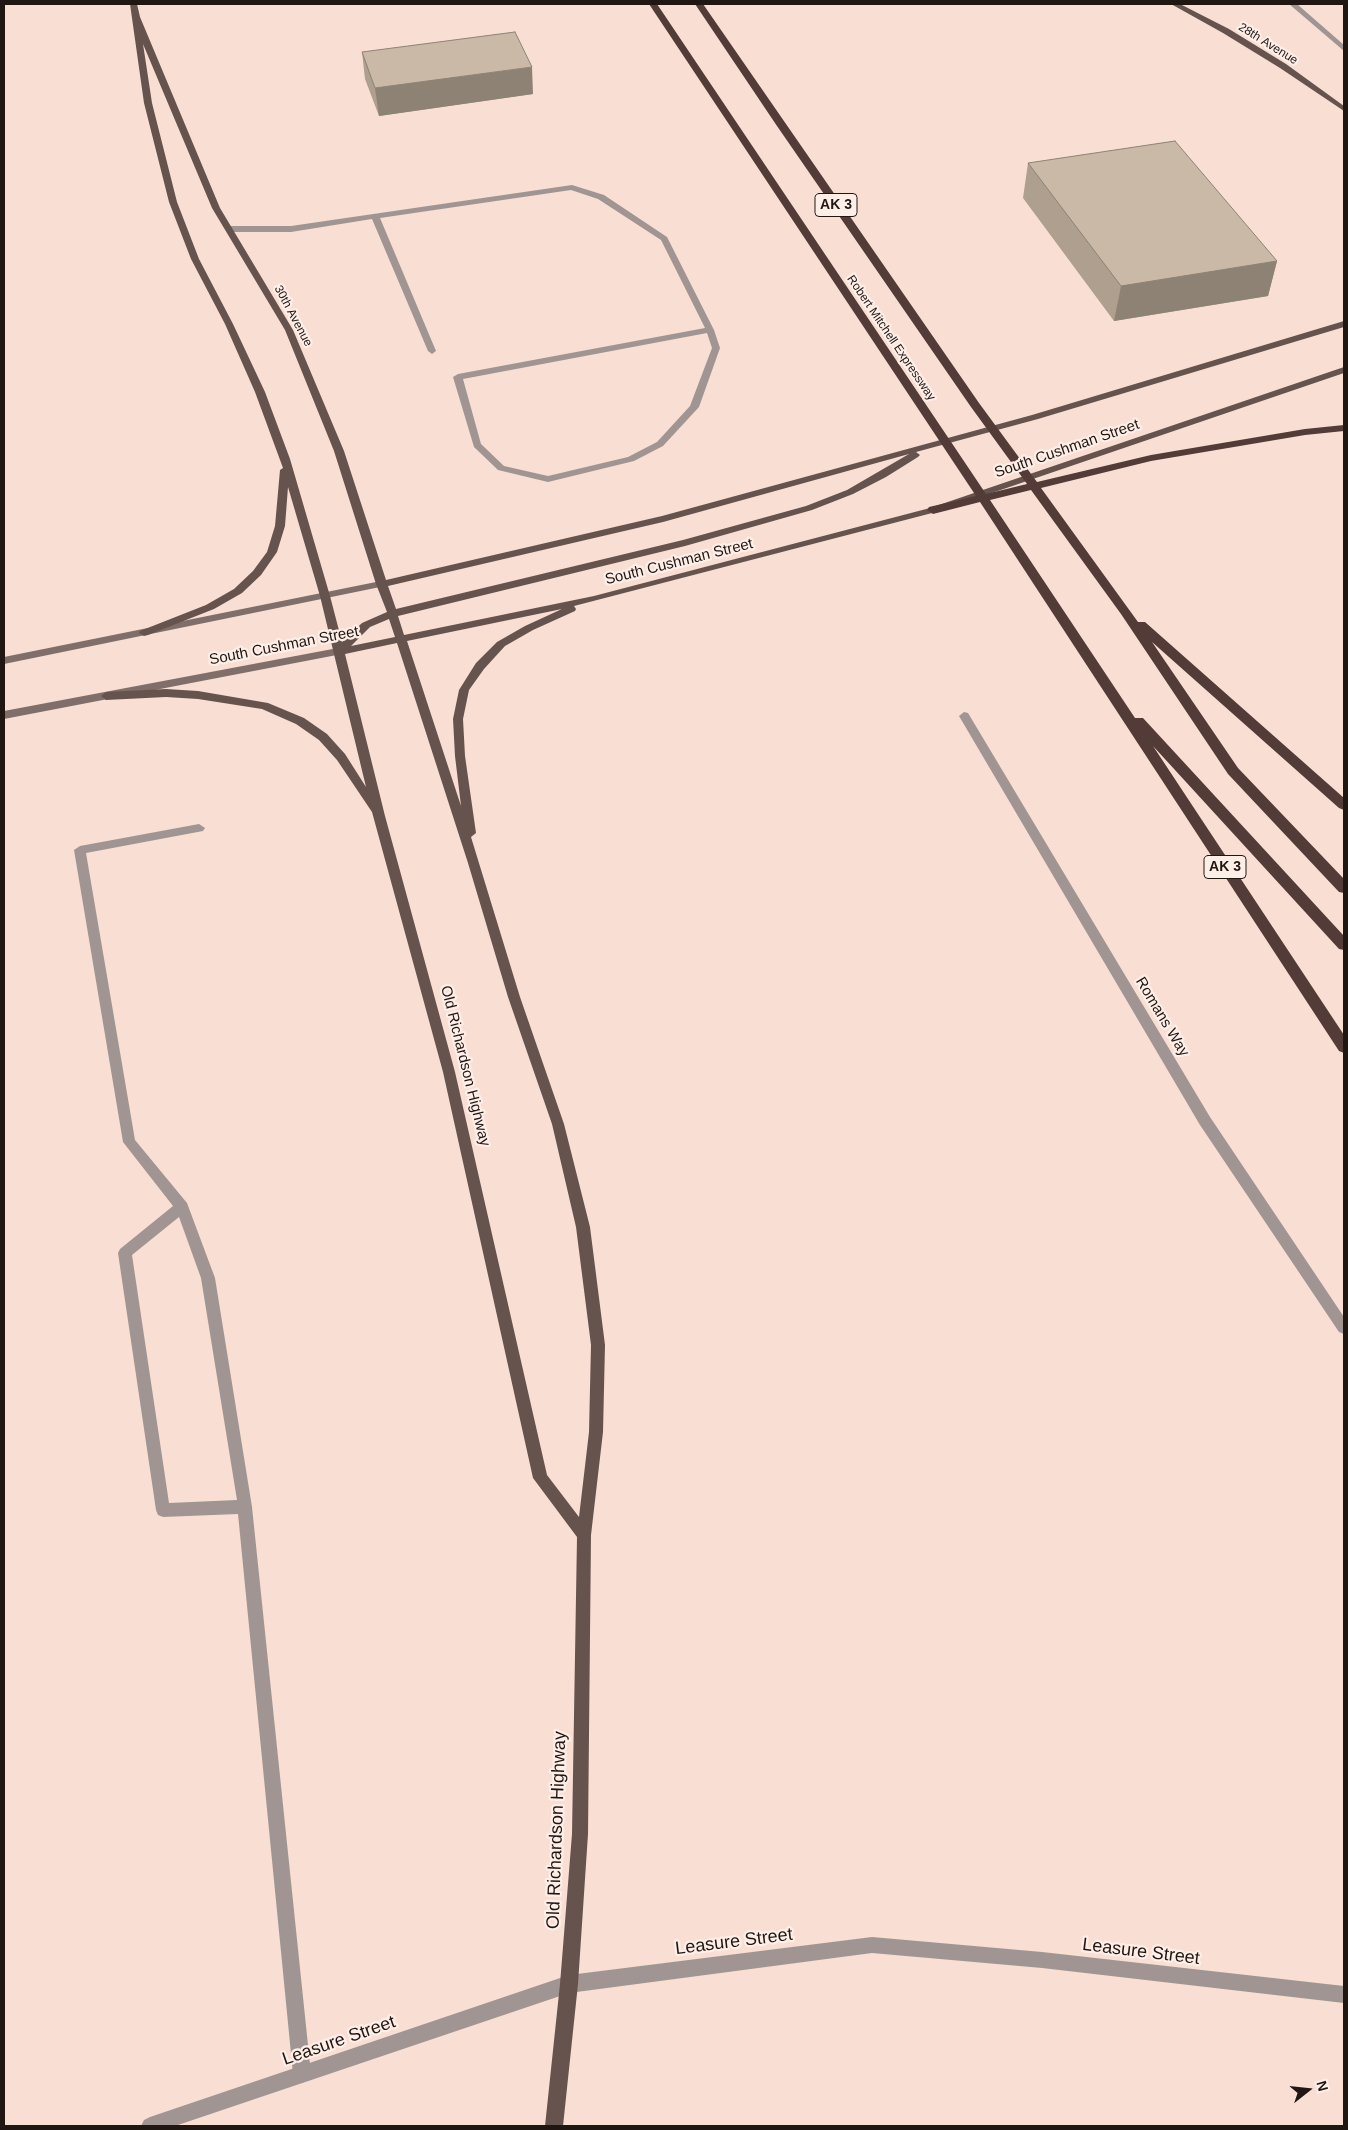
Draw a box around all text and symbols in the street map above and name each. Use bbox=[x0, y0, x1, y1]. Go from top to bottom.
street label: 28th Avenue bbox=[1236, 20, 1300, 68]
road number: AK 3 bbox=[815, 194, 857, 216]
street label: Robert Mitchell Expressway bbox=[844, 273, 938, 403]
street label: 30th Avenue bbox=[271, 283, 315, 349]
street label: South Cushman Street bbox=[992, 416, 1142, 482]
street label: South Cushman Street bbox=[603, 535, 755, 589]
street label: South Cushman Street bbox=[208, 623, 360, 669]
road number: AK 3 bbox=[1204, 856, 1246, 879]
street label: Romans Way bbox=[1131, 974, 1193, 1060]
street label: Old Richardson Highway bbox=[436, 984, 494, 1148]
street label: Old Richardson Highway bbox=[543, 1731, 571, 1929]
street label: Leasure Street bbox=[674, 1924, 794, 1960]
street label: Leasure Street bbox=[1081, 1934, 1201, 1970]
street label: Leasure Street bbox=[280, 2012, 398, 2070]
north arrow bbox=[1283, 2065, 1333, 2115]
text: N bbox=[1313, 2079, 1332, 2093]

